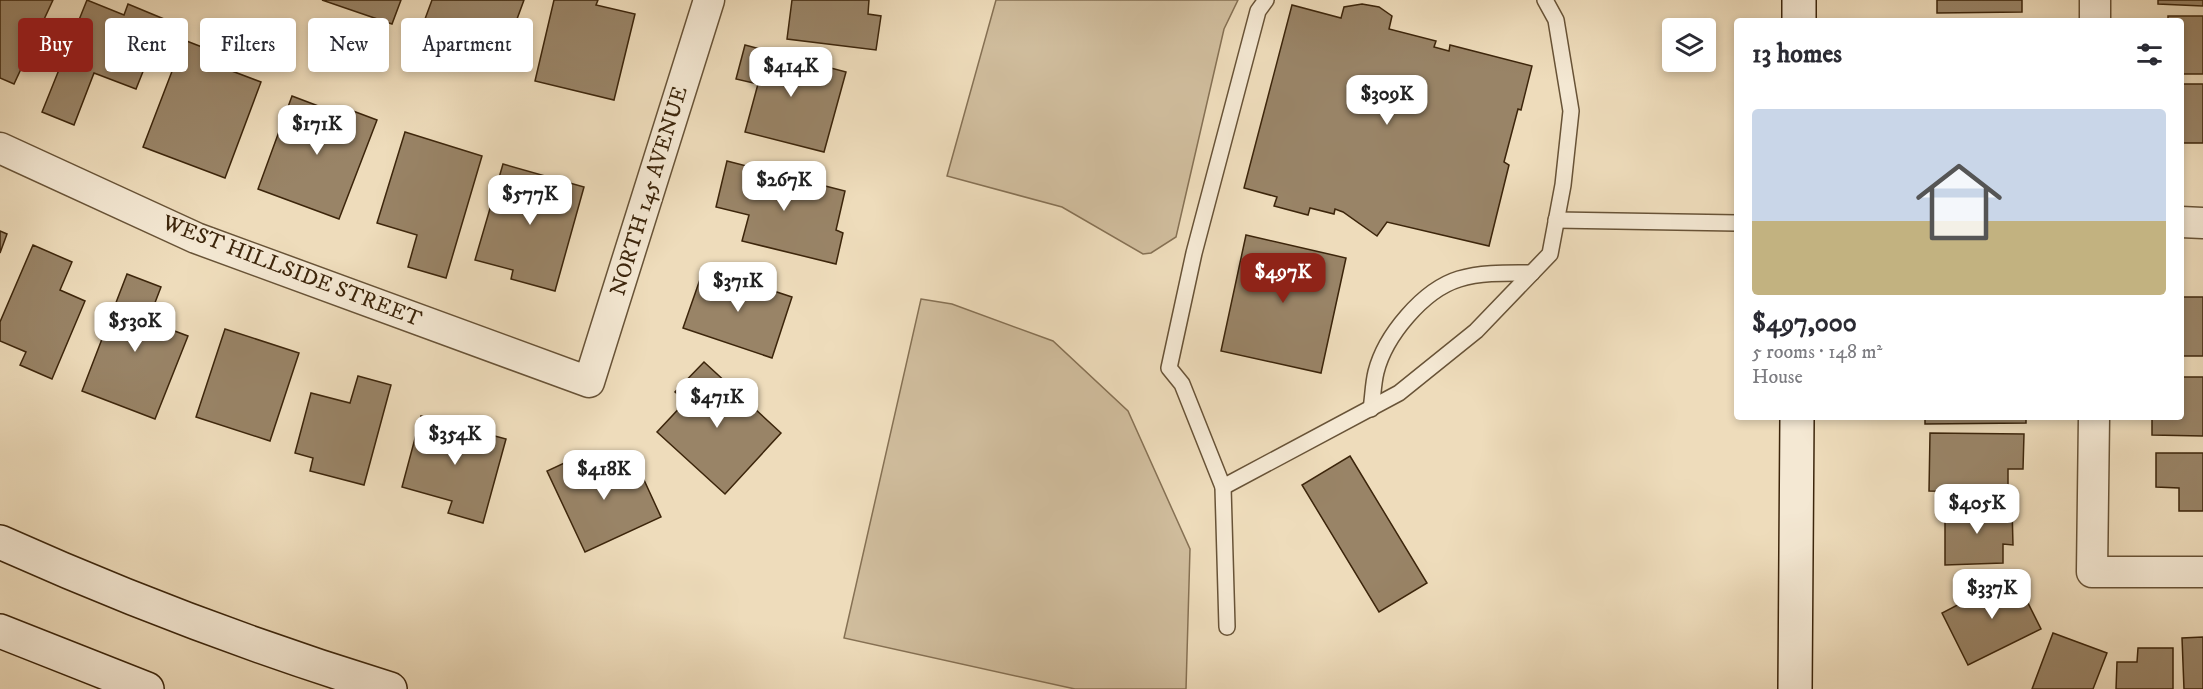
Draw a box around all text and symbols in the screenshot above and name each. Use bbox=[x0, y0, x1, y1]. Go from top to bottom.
chip: Buy bbox=[18, 18, 93, 72]
chip: Rent bbox=[105, 18, 188, 72]
chip: Filters bbox=[200, 18, 296, 72]
chip: New bbox=[308, 18, 389, 72]
chip: Apartment bbox=[401, 18, 533, 72]
map controls bbox=[1662, 18, 1716, 72]
button: layers bbox=[1662, 18, 1716, 72]
text: 13 homes bbox=[1752, 38, 1842, 71]
icon: filters bbox=[2133, 38, 2166, 71]
pin: $414K bbox=[749, 47, 833, 98]
text: $414K bbox=[763, 54, 819, 79]
pin: $309K bbox=[1345, 75, 1429, 126]
text: $309K bbox=[1360, 82, 1414, 107]
street label: NORTH 145 AVENUE bbox=[604, 83, 694, 299]
pin: $171K bbox=[275, 105, 359, 156]
text: $171K bbox=[292, 112, 342, 137]
icon: home bbox=[1905, 148, 2013, 256]
pin: $267K bbox=[742, 161, 826, 212]
text: $267K bbox=[756, 168, 812, 193]
pin: $577K bbox=[488, 175, 572, 226]
text: $577K bbox=[502, 182, 558, 207]
street label: WEST HILLSIDE STREET bbox=[158, 209, 426, 333]
pin: $497K bbox=[1241, 253, 1325, 304]
text: $497K bbox=[1255, 260, 1312, 285]
pin: $371K bbox=[696, 262, 780, 313]
text: $371K bbox=[713, 269, 763, 294]
pin: $530K bbox=[93, 302, 177, 353]
text: $497,000 bbox=[1752, 307, 1857, 340]
text: $530K bbox=[108, 309, 162, 334]
text: 5 rooms · 148 m² bbox=[1752, 340, 1882, 365]
text: House bbox=[1752, 365, 1803, 390]
pin: $471K bbox=[675, 378, 759, 429]
text: $471K bbox=[690, 385, 744, 410]
pin: $354K bbox=[413, 415, 497, 466]
text: $354K bbox=[429, 422, 481, 447]
pin: $418K bbox=[562, 450, 646, 501]
text: $418K bbox=[577, 457, 631, 482]
pin: $405K bbox=[1935, 484, 2019, 535]
text: $405K bbox=[1948, 491, 2006, 516]
pin: $337K bbox=[1950, 569, 2034, 620]
text: $337K bbox=[1967, 576, 2017, 601]

